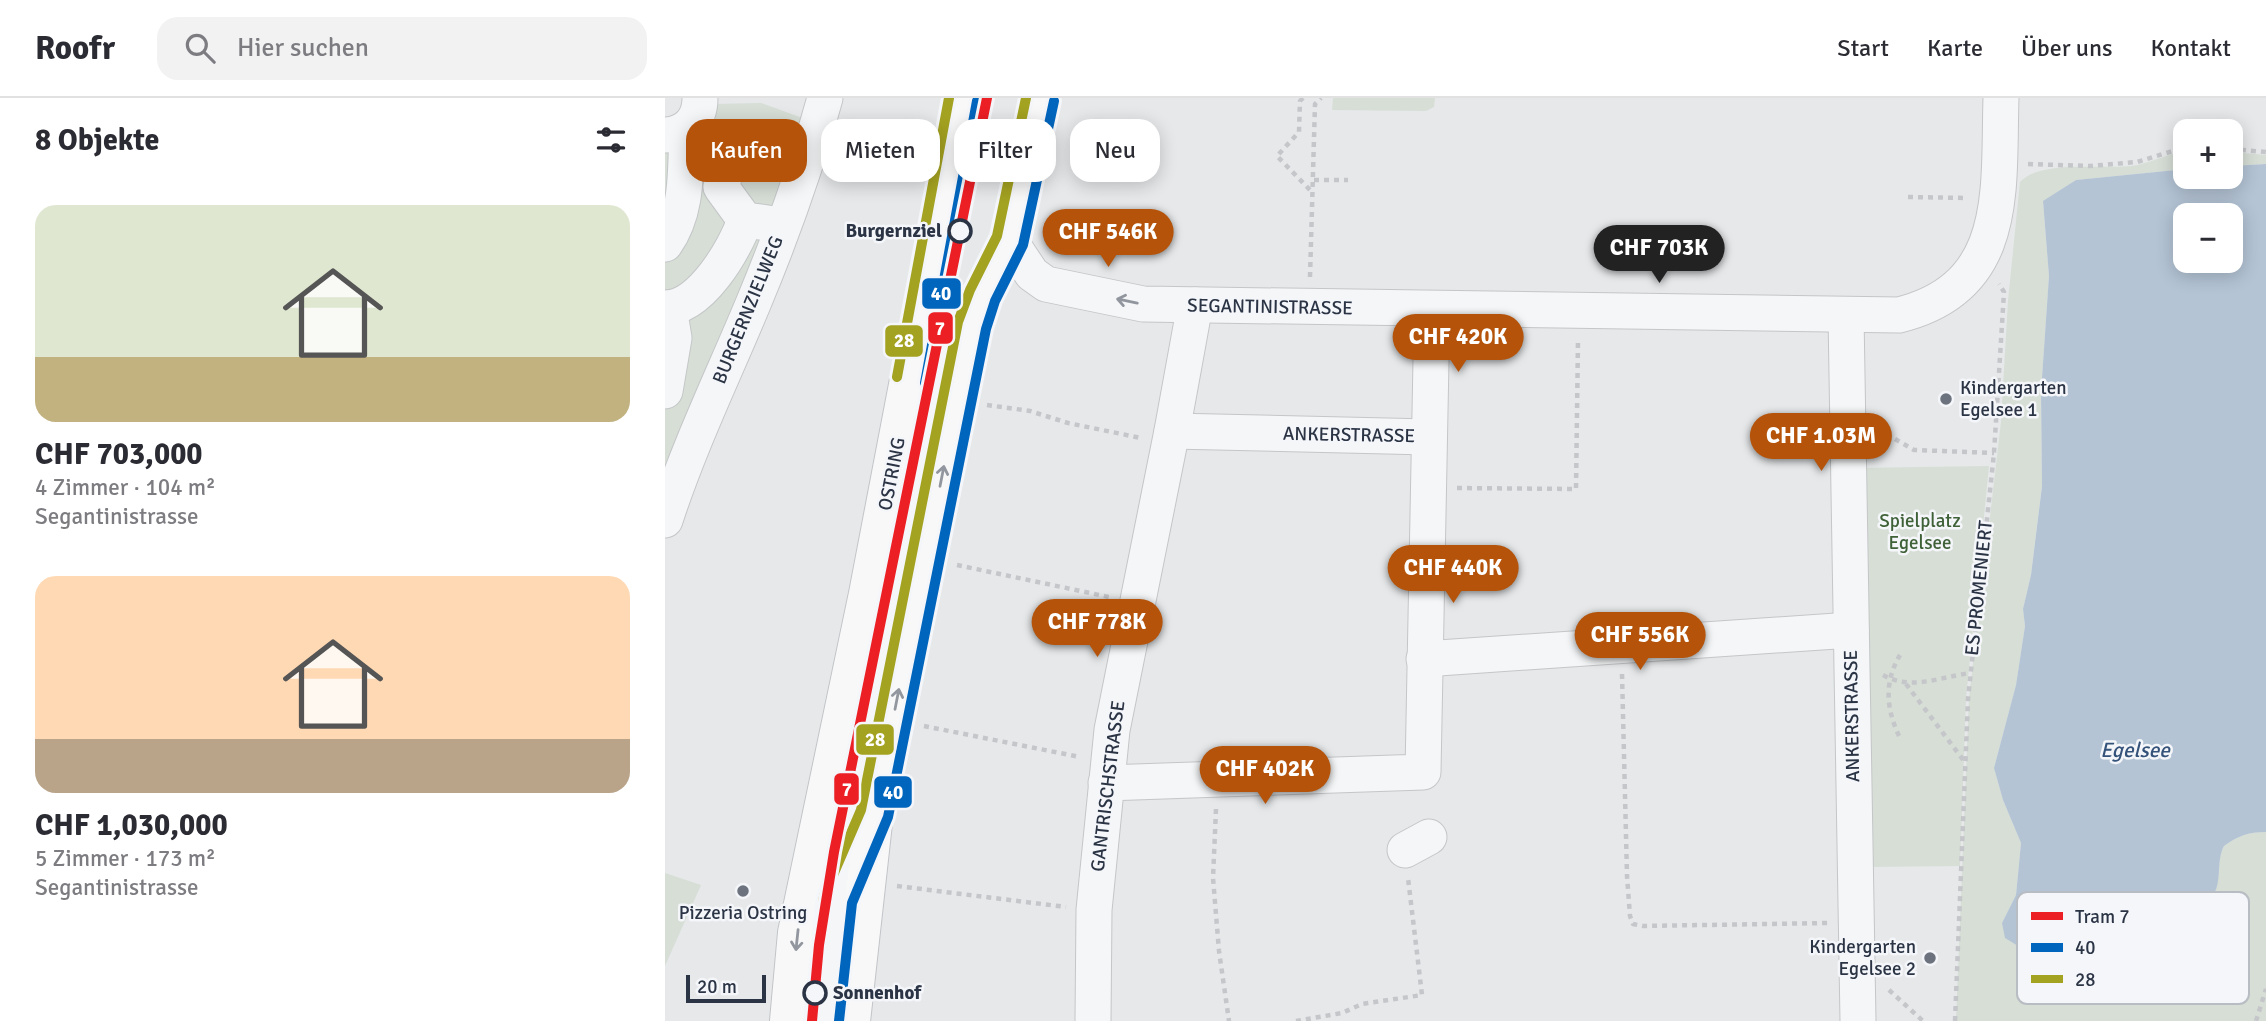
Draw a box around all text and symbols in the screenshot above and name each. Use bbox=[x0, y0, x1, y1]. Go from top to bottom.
search box bbox=[157, 17, 647, 80]
text: Roofr bbox=[35, 28, 115, 69]
icon: search bbox=[181, 29, 219, 67]
text: Hier suchen bbox=[237, 32, 369, 64]
text: Start bbox=[1837, 33, 1889, 63]
text: Karte bbox=[1927, 33, 1983, 63]
text: Über uns bbox=[2021, 33, 2113, 63]
text: Kontakt bbox=[2151, 33, 2231, 63]
chip: Kaufen bbox=[686, 119, 807, 182]
chip: Mieten bbox=[821, 119, 940, 182]
chip: Filter bbox=[954, 119, 1056, 182]
chip: Neu bbox=[1070, 119, 1160, 182]
map controls bbox=[2173, 119, 2243, 273]
button: + bbox=[2173, 119, 2243, 189]
icon: filters bbox=[592, 121, 630, 159]
text: 8 Objekte bbox=[35, 122, 159, 159]
button: − bbox=[2173, 203, 2243, 273]
pin: CHF 546K bbox=[1036, 209, 1180, 269]
text: CHF 546K bbox=[1059, 217, 1157, 246]
place label: Burgernziel bbox=[845, 219, 942, 243]
marker: Burgernziel bbox=[948, 219, 972, 243]
pin: CHF 703K bbox=[1587, 226, 1731, 285]
street label: BURGERNZIELWEG bbox=[707, 232, 789, 388]
text: CHF 703K bbox=[1610, 233, 1708, 262]
icon: home bbox=[270, 250, 396, 376]
line badge: 40 bbox=[921, 277, 962, 310]
text: 40 bbox=[931, 282, 951, 306]
one-way arrow bbox=[1116, 294, 1139, 308]
street label: SEGANTINISTRASSE bbox=[1187, 294, 1353, 320]
line badge: 7 bbox=[927, 311, 954, 345]
pin: CHF 420K bbox=[1386, 314, 1530, 374]
text: 7 bbox=[935, 317, 945, 341]
text: CHF 420K bbox=[1409, 322, 1507, 351]
line badge: 28 bbox=[884, 324, 924, 358]
text: 28 bbox=[894, 329, 914, 353]
place label: Kindergarten Egelsee 1 bbox=[1960, 376, 2067, 422]
marker: Kindergarten Egelsee 1 bbox=[1938, 391, 1954, 407]
pin: CHF 1.03M bbox=[1741, 414, 1901, 473]
text: CHF 1.03M bbox=[1766, 421, 1876, 450]
street label: ANKERSTRASSE bbox=[1283, 422, 1415, 448]
street label: OSTRING bbox=[873, 435, 911, 513]
text: CHF 703,000 bbox=[35, 436, 203, 473]
one-way arrow bbox=[936, 465, 950, 488]
text: 4 Zimmer · 104 m² bbox=[35, 473, 216, 502]
text: Segantinistrasse bbox=[35, 502, 199, 531]
park label: Spielplatz Egelsee bbox=[1879, 509, 1961, 555]
street label: ES PROMENIERT bbox=[1960, 519, 1998, 657]
pin: CHF 440K bbox=[1381, 546, 1525, 605]
text: CHF 440K bbox=[1404, 553, 1502, 582]
pin: CHF 778K bbox=[1025, 600, 1169, 659]
text: CHF 778K bbox=[1048, 607, 1146, 636]
pin: CHF 556K bbox=[1568, 612, 1712, 672]
text: CHF 556K bbox=[1591, 620, 1689, 649]
icon: home bbox=[270, 621, 396, 747]
street label: ANKERSTRASSE bbox=[1839, 650, 1865, 782]
one-way arrow bbox=[890, 688, 904, 711]
street label: GANTRISCHSTRASSE bbox=[1086, 699, 1130, 873]
line badge: 28 bbox=[855, 723, 895, 756]
text: 28 bbox=[865, 728, 885, 752]
water label: Egelsee bbox=[2100, 737, 2171, 763]
pin: CHF 402K bbox=[1193, 746, 1337, 806]
text: CHF 402K bbox=[1216, 754, 1314, 783]
line badge: 7 bbox=[833, 772, 860, 806]
line badge: 40 bbox=[873, 775, 913, 809]
text: 7 bbox=[842, 778, 852, 802]
text: 40 bbox=[883, 781, 903, 805]
text: CHF 1,030,000 bbox=[35, 807, 228, 844]
text: 5 Zimmer · 173 m² bbox=[35, 844, 216, 873]
text: Segantinistrasse bbox=[35, 873, 199, 902]
marker: Pizzeria Ostring bbox=[735, 883, 751, 899]
legend bbox=[2017, 892, 2249, 1004]
place label: Pizzeria Ostring bbox=[679, 901, 807, 925]
text: Tram 7 bbox=[2075, 905, 2130, 929]
one-way arrow bbox=[790, 928, 803, 951]
place label: Kindergarten Egelsee 2 bbox=[1809, 935, 1916, 981]
text: 40 bbox=[2075, 936, 2096, 960]
marker: Kindergarten Egelsee 2 bbox=[1922, 950, 1938, 966]
text: 28 bbox=[2075, 968, 2096, 992]
scale bar bbox=[686, 972, 767, 1004]
text: 20 m bbox=[697, 975, 737, 999]
marker: Sonnenhof bbox=[803, 981, 827, 1005]
place label: Sonnenhof bbox=[833, 981, 922, 1005]

